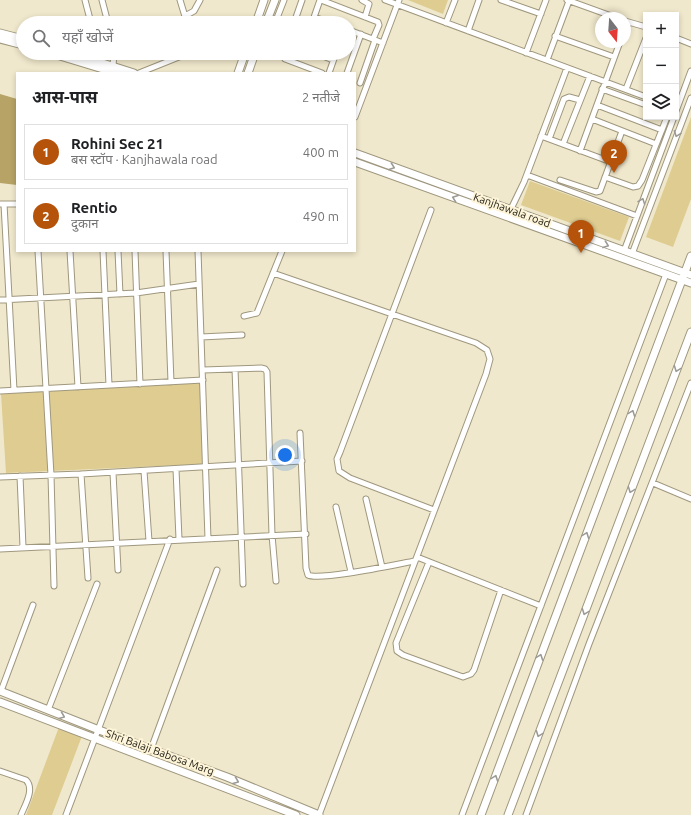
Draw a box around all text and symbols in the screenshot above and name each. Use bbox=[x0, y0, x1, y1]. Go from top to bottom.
north arrow bbox=[595, 12, 631, 48]
map controls bbox=[643, 12, 679, 120]
button: + bbox=[643, 12, 679, 48]
search box bbox=[16, 16, 356, 60]
icon: search bbox=[30, 27, 52, 49]
text: यहाँ खोजें bbox=[62, 28, 113, 45]
button: − bbox=[643, 48, 679, 84]
button: layers bbox=[643, 84, 679, 120]
text: आस-पास bbox=[32, 87, 98, 106]
text: 2 नतीजे bbox=[302, 90, 340, 104]
one-way arrow bbox=[674, 131, 682, 138]
text: Rohini Sec 21 bbox=[71, 135, 164, 152]
pin: 2 bbox=[601, 140, 627, 173]
text: 1 bbox=[42, 145, 50, 159]
text: 400 m bbox=[303, 145, 339, 159]
text: बस स्टॉप · Kanjhawala road bbox=[71, 152, 218, 166]
one-way arrow bbox=[388, 162, 395, 170]
street label: Kanjhawala road bbox=[472, 190, 552, 230]
one-way arrow bbox=[452, 195, 459, 203]
one-way arrow bbox=[638, 198, 646, 205]
text: Rentio bbox=[71, 199, 118, 216]
text: 2 bbox=[42, 209, 50, 223]
text: 490 m bbox=[303, 209, 339, 223]
text: दुकान bbox=[71, 216, 98, 230]
pin: 1 bbox=[568, 220, 594, 253]
one-way arrow bbox=[602, 240, 609, 248]
one-way arrow bbox=[674, 365, 682, 372]
one-way arrow bbox=[627, 410, 635, 417]
your location bbox=[275, 445, 295, 465]
one-way arrow bbox=[628, 487, 636, 494]
one-way arrow bbox=[581, 531, 589, 538]
one-way arrow bbox=[582, 608, 590, 615]
one-way arrow bbox=[536, 653, 544, 660]
one-way arrow bbox=[59, 711, 66, 719]
street label: Shri Balaji Babosa Marg bbox=[104, 727, 216, 777]
one-way arrow bbox=[536, 730, 544, 737]
one-way arrow bbox=[490, 775, 499, 782]
one-way arrow bbox=[232, 776, 240, 784]

